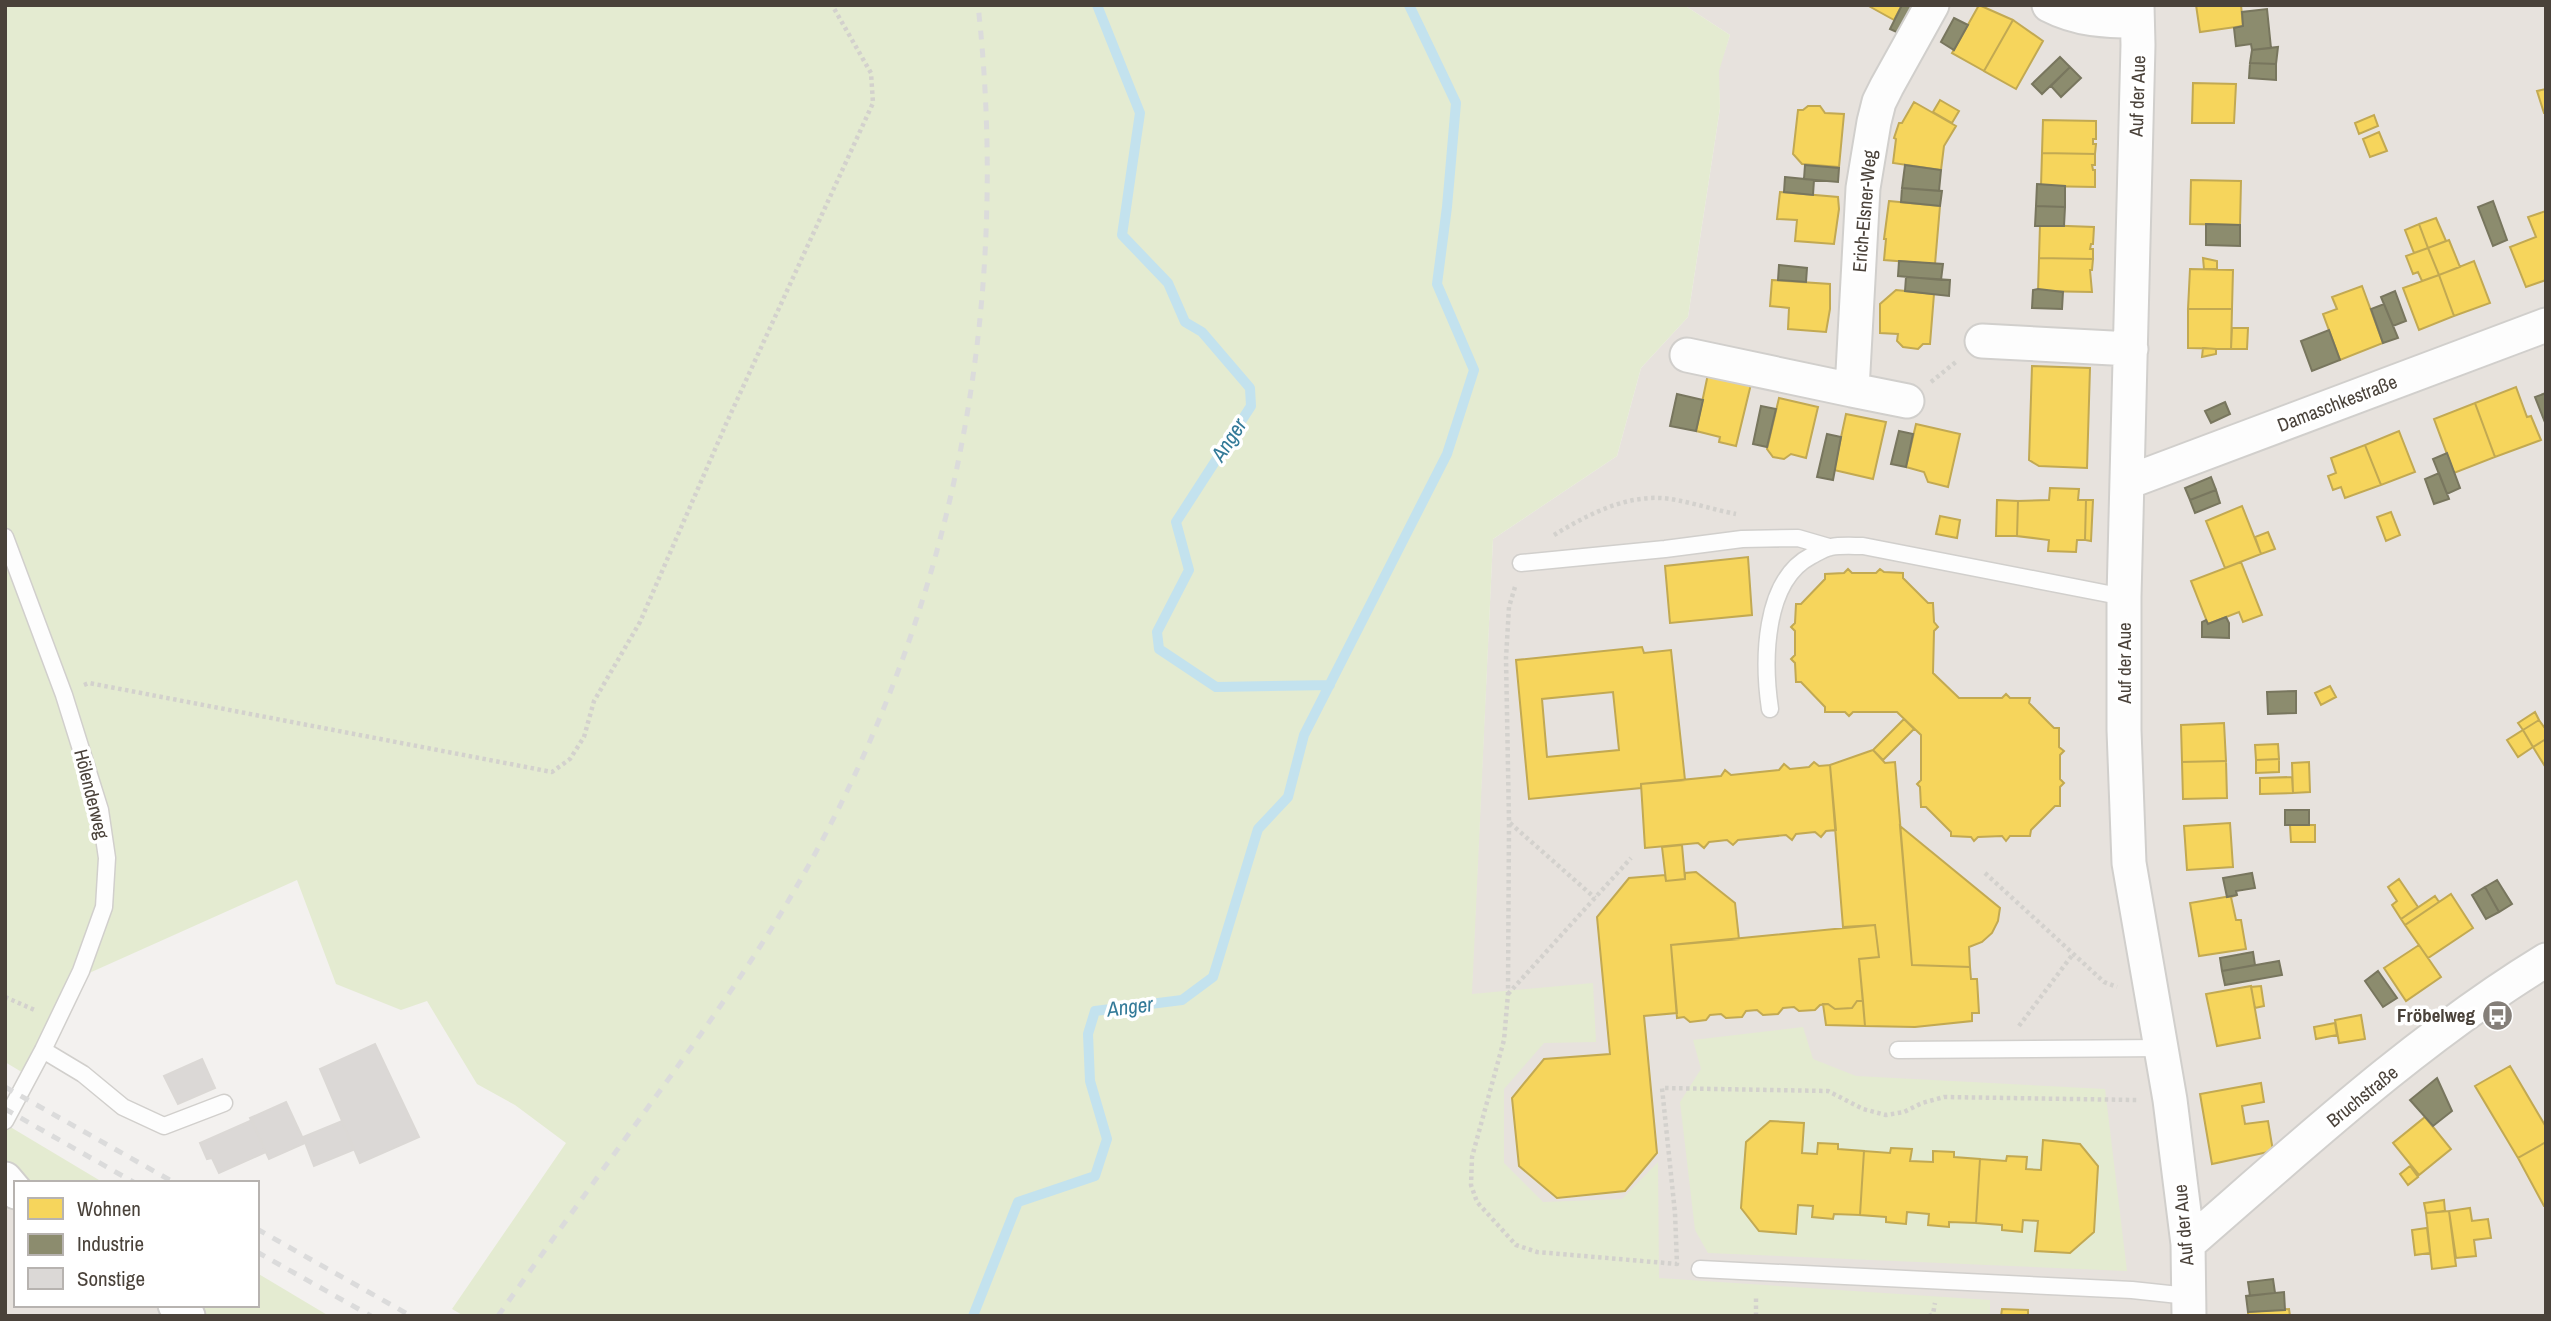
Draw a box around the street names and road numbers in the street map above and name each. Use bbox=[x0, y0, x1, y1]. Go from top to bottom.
street label: Auf der Aue bbox=[2123, 55, 2151, 138]
street label: Erich-Elsner-Weg bbox=[1846, 148, 1882, 273]
street label: Damaschkestraße bbox=[2273, 368, 2401, 438]
street label: Auf der Aue bbox=[2111, 622, 2137, 705]
street label: Hölenderweg bbox=[68, 746, 116, 842]
street label: Bruchstraße bbox=[2321, 1059, 2403, 1133]
street label: Auf der Aue bbox=[2167, 1183, 2200, 1268]

